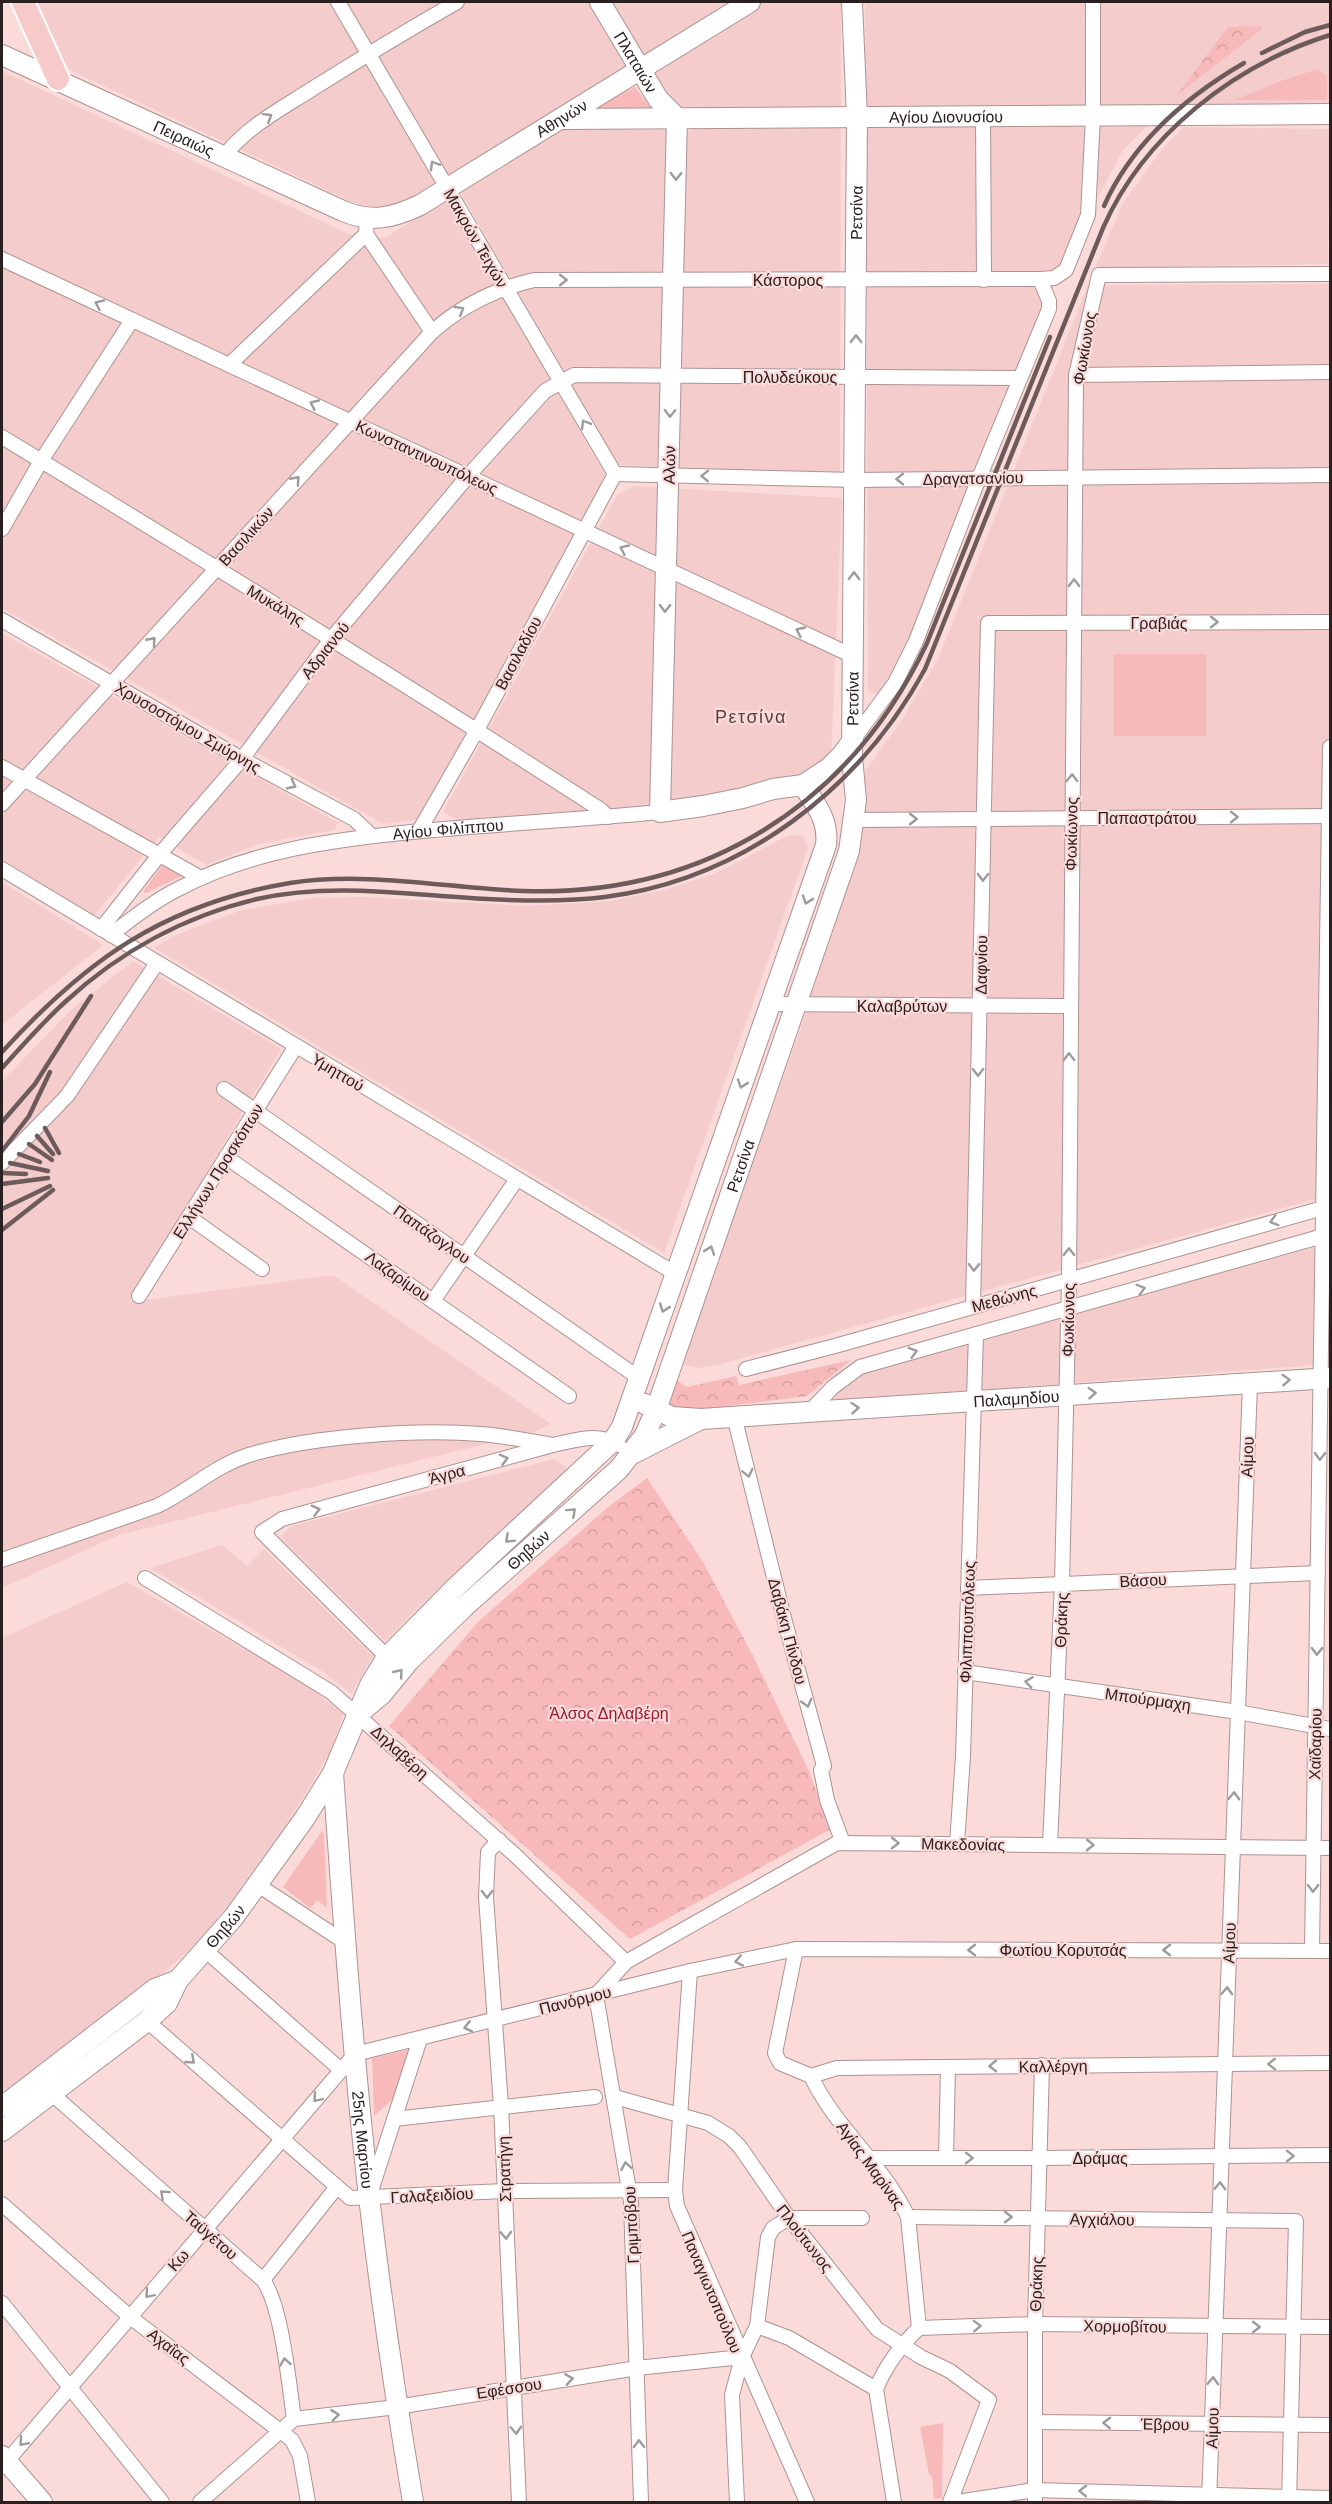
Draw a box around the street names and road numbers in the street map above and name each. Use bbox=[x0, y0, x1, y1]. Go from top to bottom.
street label: Πλαταιών bbox=[611, 29, 660, 96]
street label: Αθηνών bbox=[533, 96, 590, 141]
street label: Αγίου Διονυσίου bbox=[889, 108, 1003, 126]
street label: Πειραιώς bbox=[151, 118, 217, 160]
street label: Ρετσίνα bbox=[848, 185, 865, 240]
street label: Μακρών Τειχών bbox=[440, 186, 511, 291]
street label: Κάστορος bbox=[753, 272, 823, 289]
street label: Φωκίωνος bbox=[1070, 310, 1099, 386]
street label: Πολυδεύκους bbox=[743, 369, 838, 386]
street label: Κωνσταντινουπόλεως bbox=[353, 417, 501, 498]
street label: Αλών bbox=[661, 445, 678, 485]
street label: Δραγατσανίου bbox=[923, 469, 1024, 488]
street label: Βασιλικών bbox=[216, 503, 277, 569]
street label: Μυκάλης bbox=[244, 582, 308, 629]
street label: Βασιλαδίου bbox=[492, 614, 545, 693]
street label: Γραβιάς bbox=[1131, 615, 1188, 632]
street label: Αδριανού bbox=[298, 619, 353, 682]
street label: Ρετσίνα bbox=[844, 671, 862, 726]
street label: Χρυσοστόμου Σμύρνης bbox=[112, 679, 264, 776]
street label: Φωκίωνος bbox=[1062, 797, 1081, 871]
street label: Παπαστράτου bbox=[1097, 810, 1197, 827]
street label: Αγίου Φιλίππου bbox=[392, 816, 504, 843]
street label: Δαφνίου bbox=[972, 935, 991, 995]
street label: Καλαβρύτων bbox=[857, 998, 947, 1015]
street label: Υμηττού bbox=[309, 1050, 367, 1095]
street label: Ελλήνων Προσκόπων bbox=[170, 1101, 267, 1242]
street label: Ρετσίνα bbox=[724, 1137, 758, 1194]
street label: Παπάζογλου bbox=[390, 1202, 473, 1268]
street label: Λαζαρίμου bbox=[362, 1248, 433, 1306]
street label: Μεθώνης bbox=[970, 1282, 1039, 1315]
street label: Φωκίωνος bbox=[1059, 1283, 1078, 1357]
street label: Παλαμηδίου bbox=[973, 1388, 1060, 1410]
street label: Αίμου bbox=[1238, 1436, 1257, 1478]
street label: Άγρα bbox=[427, 1462, 467, 1487]
street label: Θηβών bbox=[504, 1527, 553, 1573]
street label: Φιλιππουπόλεως bbox=[957, 1560, 978, 1683]
street label: Βάσου bbox=[1119, 1571, 1167, 1590]
street label: Δαβάκη Πίνδου bbox=[765, 1576, 810, 1686]
street label: Θράκης bbox=[1052, 1592, 1071, 1648]
street label: Μπούρμαχη bbox=[1104, 1685, 1192, 1714]
street label: Χαϊδαρίου bbox=[1306, 1708, 1325, 1780]
street label: Δηλαβέρη bbox=[368, 1722, 432, 1782]
street label: Μακεδονίας bbox=[921, 1835, 1005, 1854]
street label: Θηβών bbox=[203, 1902, 249, 1952]
street label: Αίμου bbox=[1220, 1922, 1239, 1964]
street label: Φωτίου Κορυτσάς bbox=[999, 1942, 1127, 1959]
street label: Πανόρμου bbox=[537, 1983, 613, 2018]
street label: Καλλέργη bbox=[1018, 2057, 1088, 2076]
street label: 25ης Μαρτίου bbox=[349, 2090, 376, 2189]
street label: Αγίας Μαρίνας bbox=[833, 2118, 908, 2212]
street label: Στρατήγη bbox=[495, 2136, 514, 2202]
street label: Δράμας bbox=[1072, 2150, 1128, 2167]
street label: Γαλαξειδίου bbox=[390, 2185, 474, 2207]
street label: Γριμπόβου bbox=[621, 2186, 642, 2264]
street label: Πλούτωνος bbox=[773, 2201, 836, 2275]
street label: Ταϋγέτου bbox=[181, 2208, 241, 2263]
street label: Αγχιάλου bbox=[1069, 2210, 1135, 2229]
street label: Παναγιωτοπούλου bbox=[678, 2229, 745, 2356]
street label: Κω bbox=[164, 2246, 192, 2275]
street label: Θράκης bbox=[1027, 2256, 1046, 2312]
street label: Χορμοβίτου bbox=[1083, 2317, 1167, 2336]
street label: Αχαΐας bbox=[144, 2325, 193, 2368]
street label: Εφέσσου bbox=[475, 2375, 543, 2402]
street label: Αίμου bbox=[1203, 2407, 1222, 2449]
street label: Έβρου bbox=[1140, 2416, 1189, 2433]

